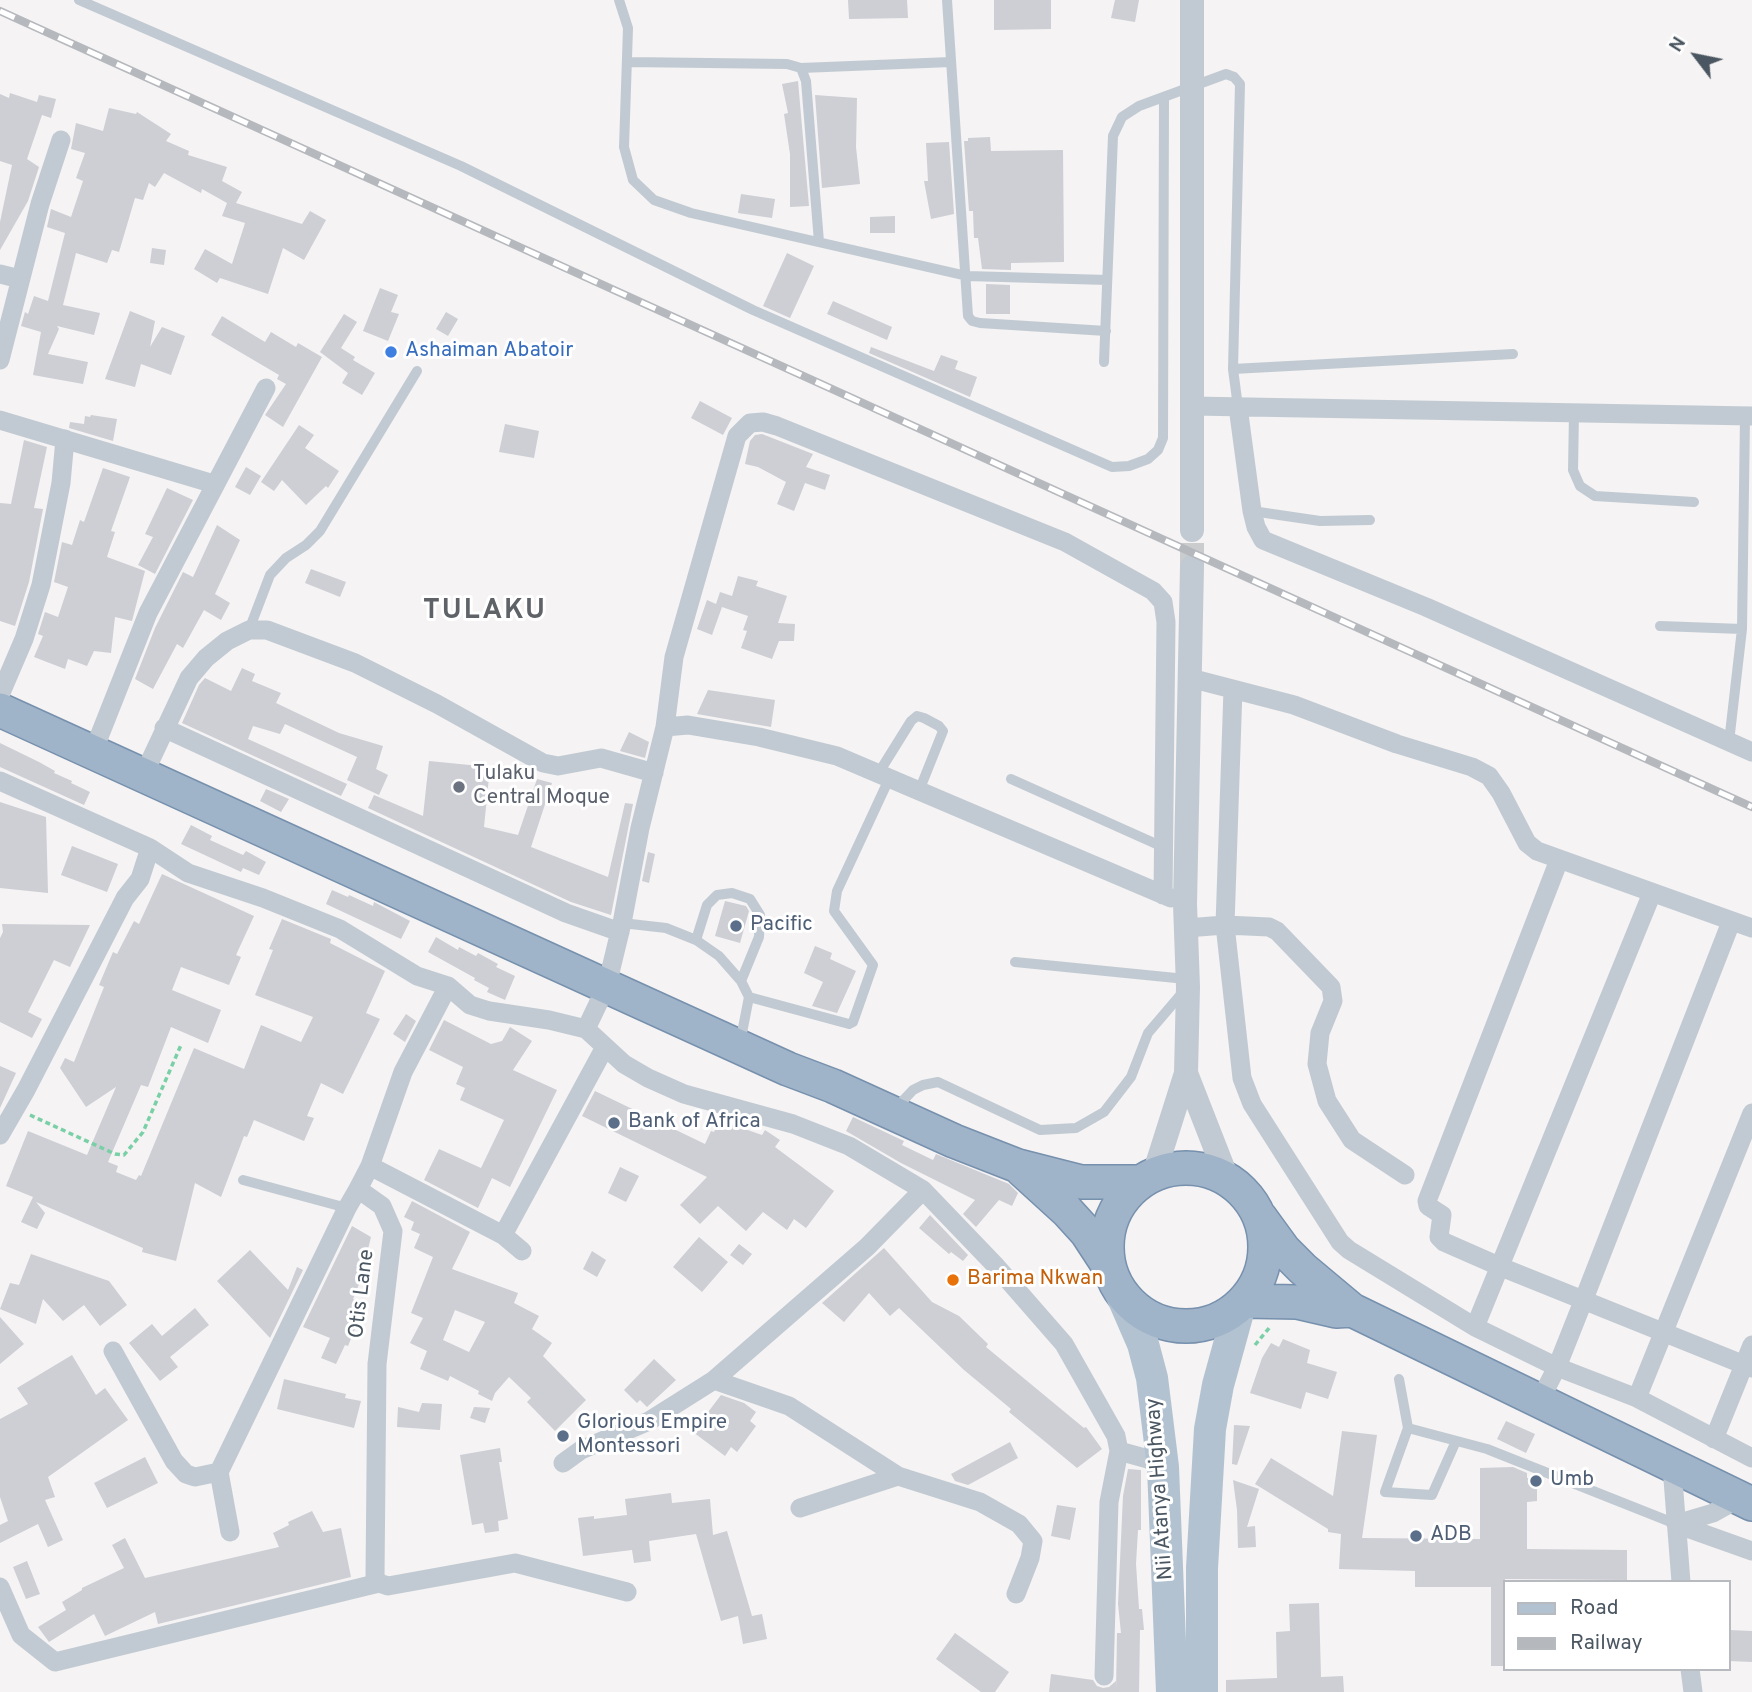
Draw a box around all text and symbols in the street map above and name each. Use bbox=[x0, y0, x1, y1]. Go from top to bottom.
north arrow bbox=[1661, 21, 1731, 91]
text: N bbox=[1664, 33, 1692, 57]
place label: Ashaiman Abatoir bbox=[405, 339, 573, 365]
marker: Ashaiman Abatoir bbox=[383, 344, 399, 360]
district label: TULAKU bbox=[424, 595, 546, 629]
place label: Tulaku Central Moque bbox=[473, 762, 610, 812]
marker: Tulaku Central Moque bbox=[451, 779, 467, 795]
place label: Pacific bbox=[750, 913, 813, 939]
marker: Pacific bbox=[728, 918, 744, 934]
place label: Bank of Africa bbox=[628, 1110, 760, 1136]
marker: Bank of Africa bbox=[606, 1115, 622, 1131]
street label: Otis Lane bbox=[345, 1248, 381, 1340]
place label: Barima Nkwan bbox=[967, 1267, 1103, 1293]
marker: Barima Nkwan bbox=[945, 1272, 961, 1288]
street label: Nii Atanya Highway bbox=[1142, 1397, 1180, 1581]
place label: Glorious Empire Montessori bbox=[577, 1411, 727, 1461]
marker: Glorious Empire Montessori bbox=[555, 1428, 571, 1444]
place label: Umb bbox=[1550, 1468, 1594, 1494]
marker: Umb bbox=[1528, 1473, 1544, 1489]
place label: ADB bbox=[1430, 1523, 1472, 1549]
marker: ADB bbox=[1408, 1528, 1424, 1544]
legend bbox=[1504, 1580, 1731, 1671]
text: Road bbox=[1570, 1595, 1619, 1622]
text: Railway bbox=[1570, 1630, 1643, 1657]

